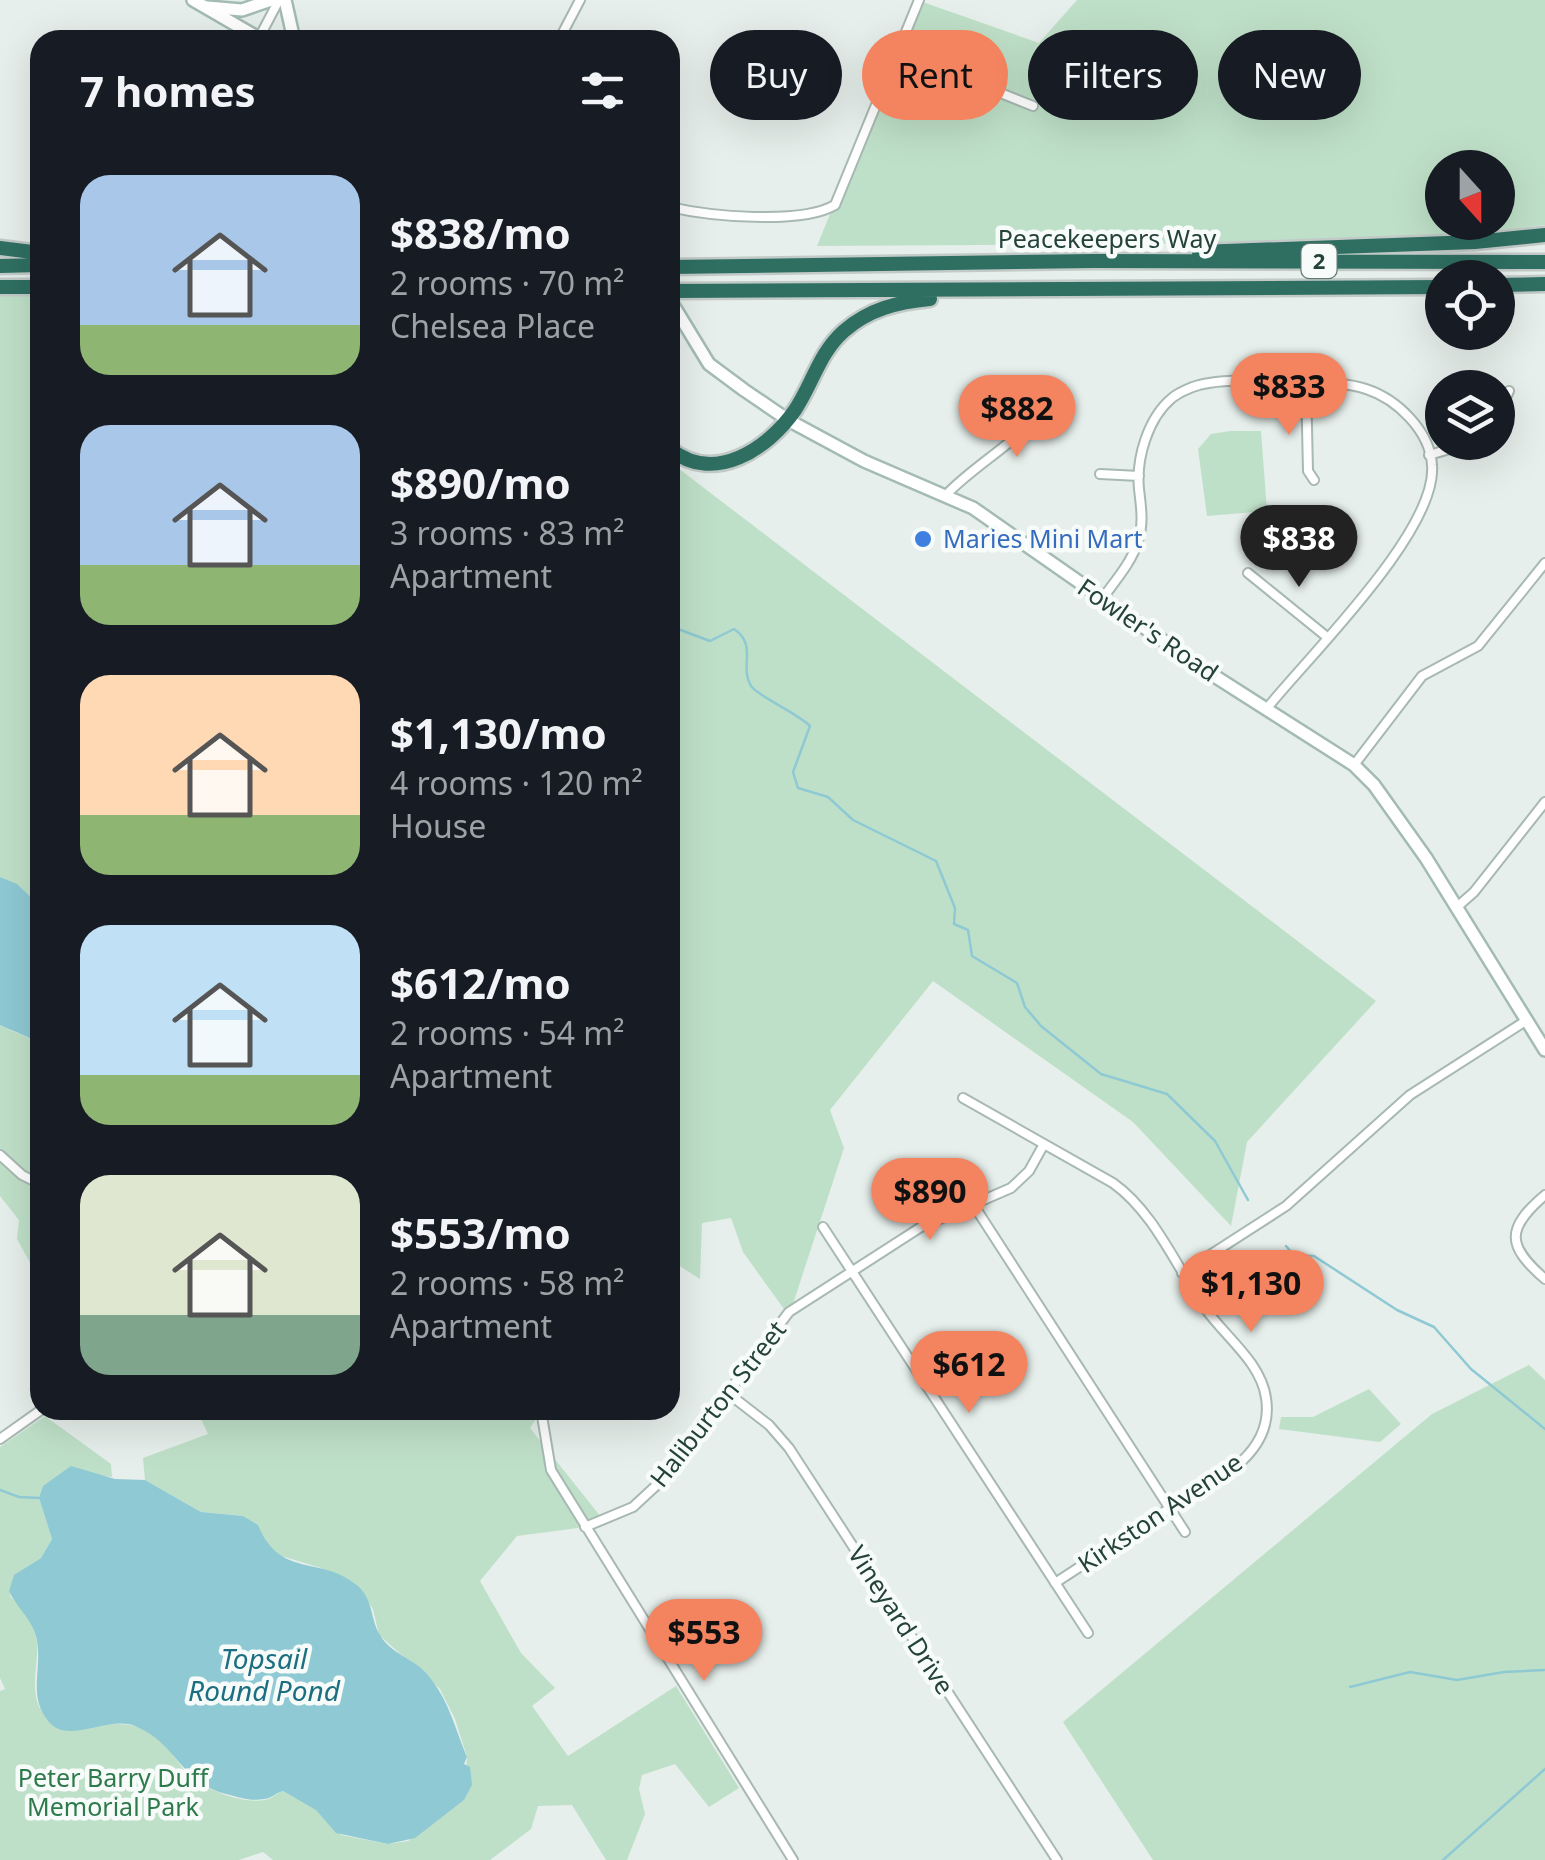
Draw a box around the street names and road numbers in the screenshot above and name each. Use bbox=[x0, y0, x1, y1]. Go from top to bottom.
street label: Peacekeepers Way bbox=[998, 221, 1217, 255]
road number: 2 bbox=[1302, 244, 1336, 278]
street label: Fowler's Road bbox=[1072, 570, 1225, 689]
street label: Haliburton Street bbox=[641, 1313, 793, 1494]
street label: Kirkston Avenue bbox=[1071, 1445, 1248, 1580]
street label: Vineyard Drive bbox=[841, 1539, 963, 1700]

